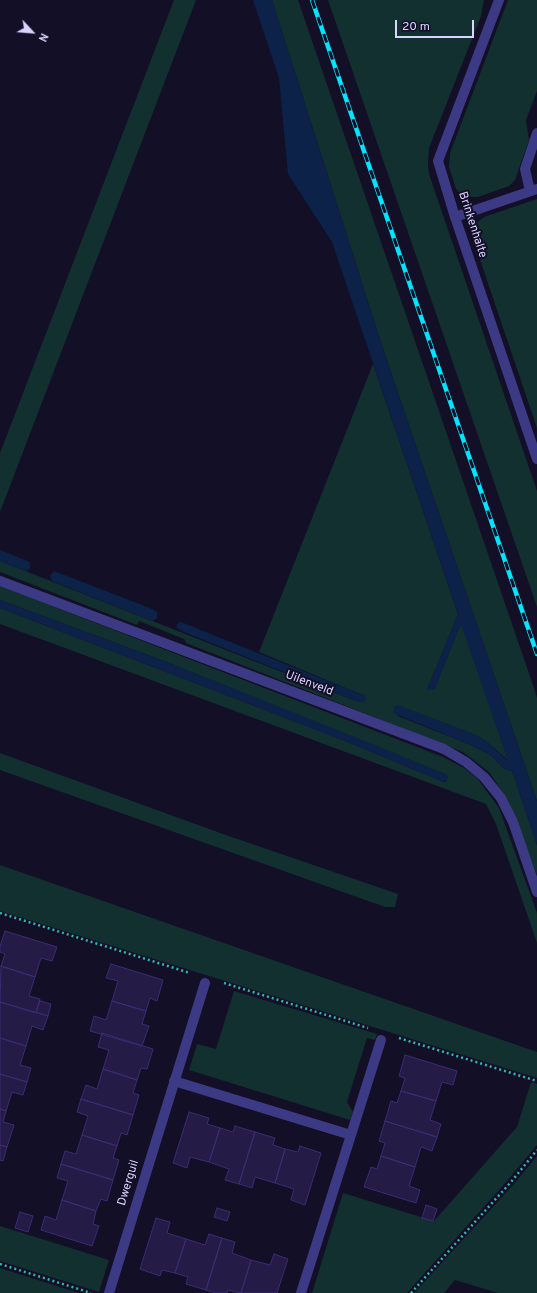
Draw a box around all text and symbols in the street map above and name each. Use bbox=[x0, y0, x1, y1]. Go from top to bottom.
north arrow bbox=[12, 12, 52, 52]
scale bar bbox=[397, 12, 476, 38]
text: 20 m bbox=[402, 19, 430, 35]
text: N bbox=[35, 31, 51, 44]
street label: Brinkenhalte bbox=[455, 190, 489, 260]
street label: Uilenveld bbox=[283, 668, 335, 700]
street label: Dwerguil bbox=[115, 1158, 143, 1208]

